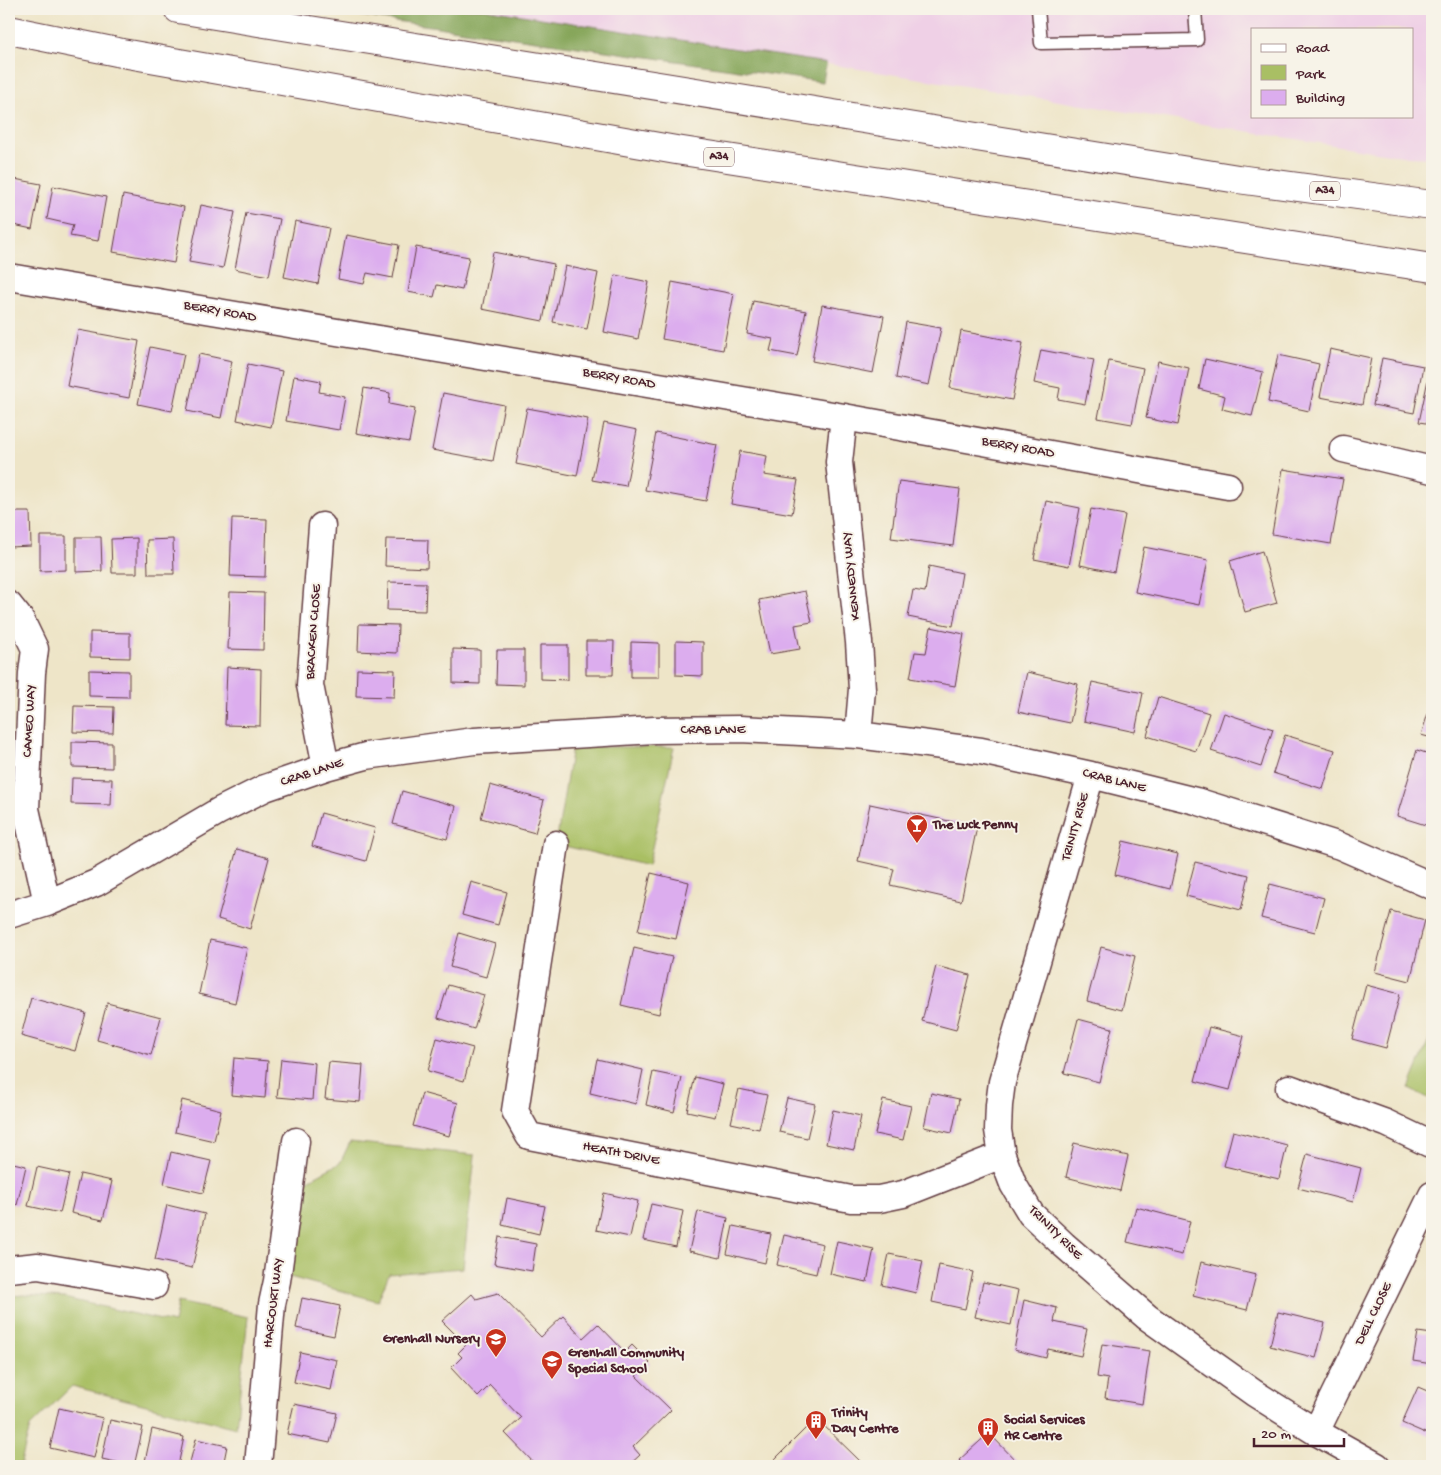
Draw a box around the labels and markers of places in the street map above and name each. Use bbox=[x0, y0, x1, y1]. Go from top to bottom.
bar icon: The Luck Penny bbox=[905, 813, 929, 844]
place label: The Luck Penny bbox=[932, 817, 1018, 834]
school or university icon: Grenhall Nursery bbox=[484, 1327, 508, 1358]
place label: Grenhall Nursery bbox=[383, 1331, 480, 1348]
place label: Grenhall Community Special School bbox=[568, 1345, 684, 1378]
school or university icon: Grenhall Community Special School bbox=[540, 1349, 564, 1380]
place label: Trinity Day Centre bbox=[830, 1405, 899, 1438]
building icon: Trinity Day Centre bbox=[804, 1409, 828, 1440]
place label: Social Services HR Centre bbox=[1004, 1412, 1086, 1445]
building icon: Social Services HR Centre bbox=[976, 1416, 1000, 1447]

